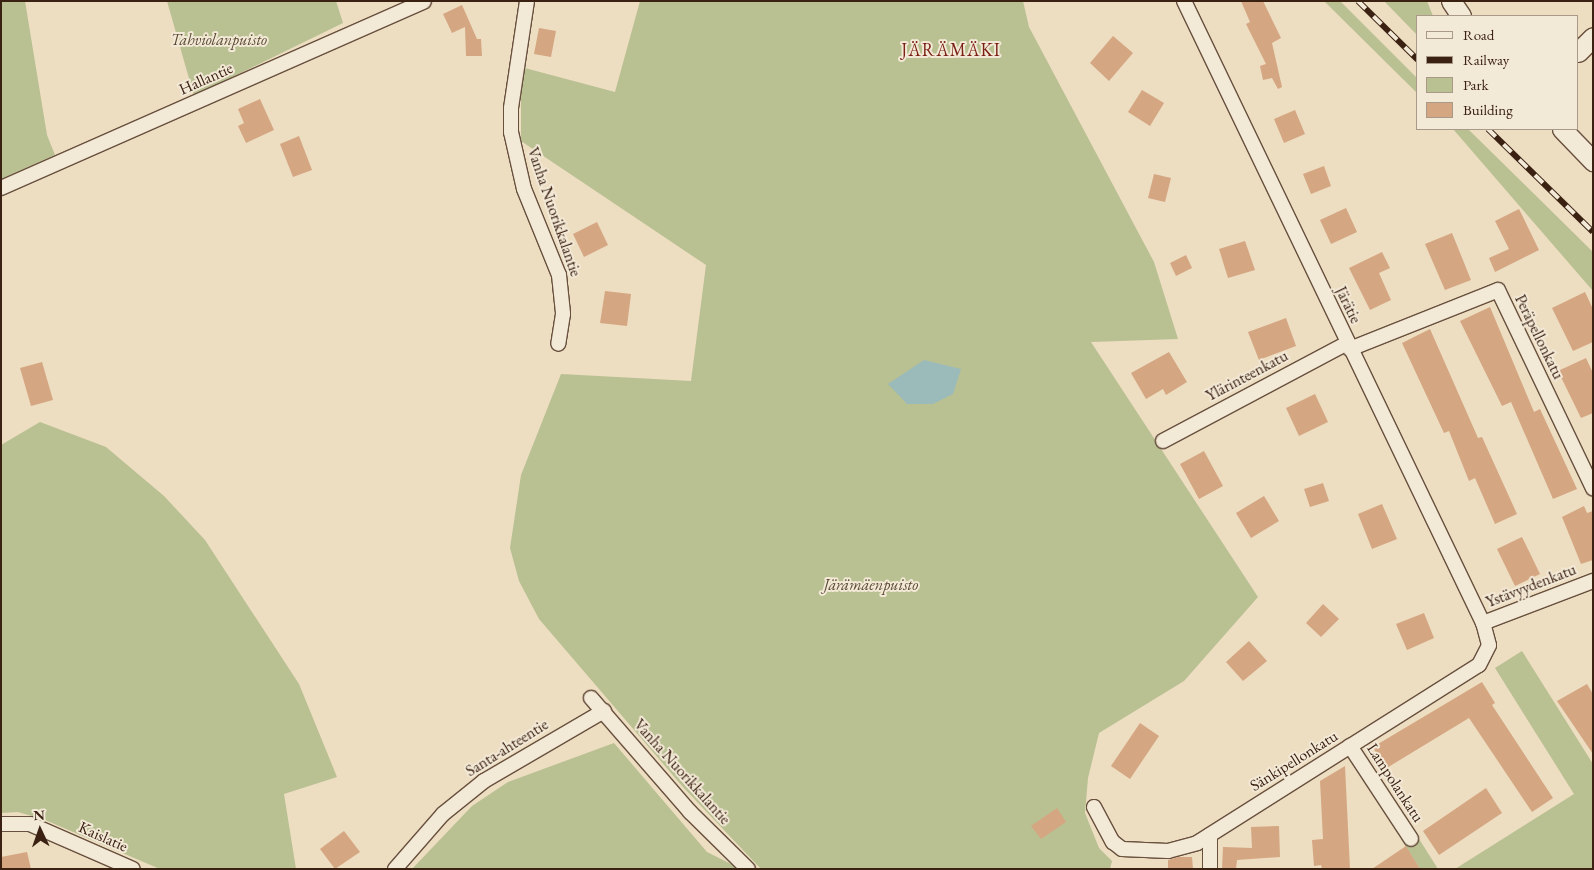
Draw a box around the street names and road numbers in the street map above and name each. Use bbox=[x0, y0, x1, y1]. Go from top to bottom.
street label: Hallantie bbox=[176, 59, 236, 99]
street label: Vanha Nuorikkalantie bbox=[523, 145, 585, 279]
street label: Järätie bbox=[1331, 283, 1365, 327]
street label: Peräpellonkatu bbox=[1510, 291, 1568, 383]
street label: Ylärinteenkatu bbox=[1203, 346, 1291, 406]
street label: Ystävyydenkatu bbox=[1483, 560, 1579, 612]
street label: Santa-ahteentie bbox=[462, 715, 552, 781]
street label: Vanha Nuorikkalantie bbox=[630, 715, 734, 829]
street label: Sänkipellonkatu bbox=[1247, 726, 1341, 796]
street label: Lampolankatu bbox=[1362, 740, 1428, 826]
street label: Kaislatie bbox=[75, 818, 131, 856]

